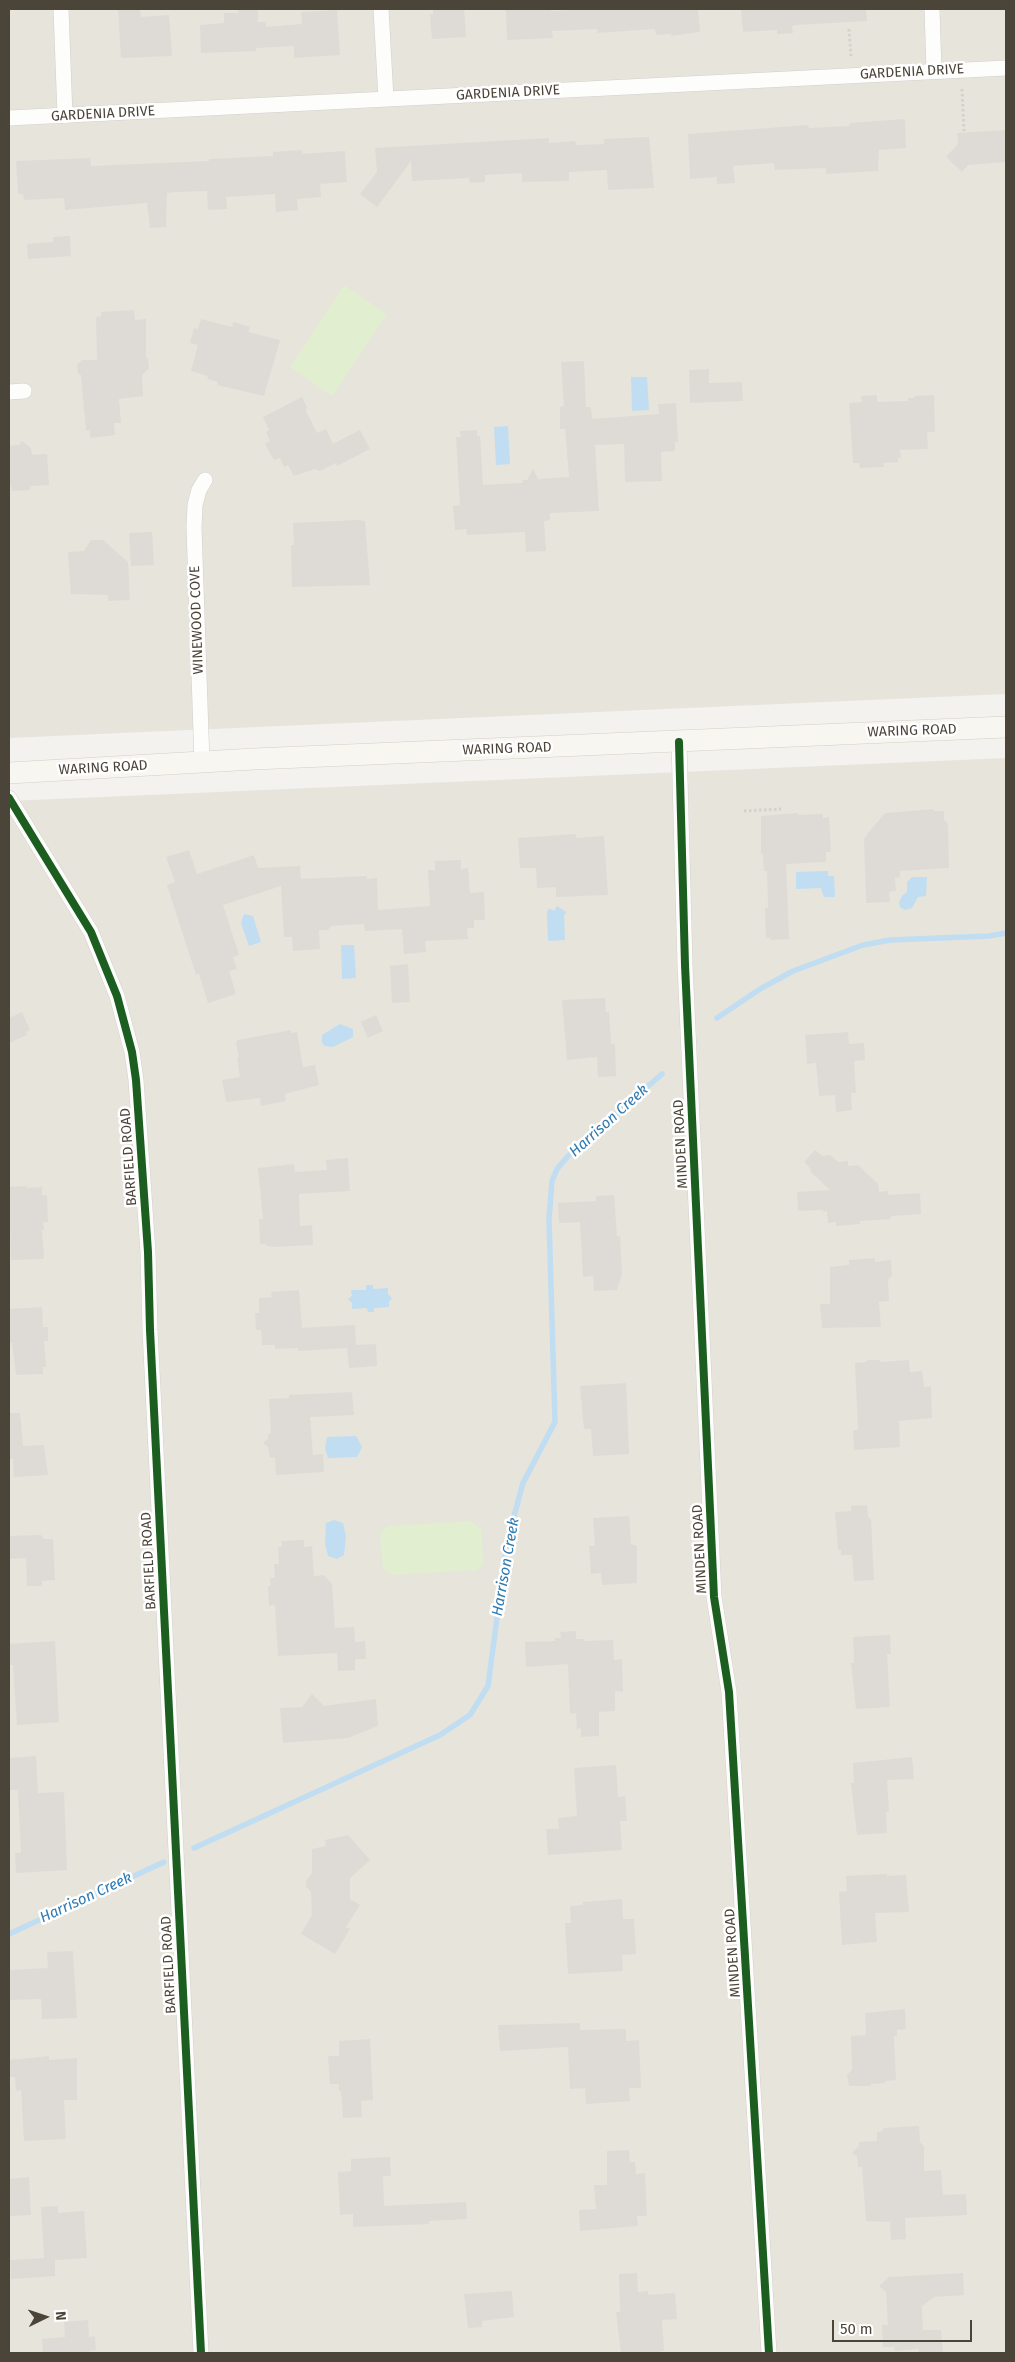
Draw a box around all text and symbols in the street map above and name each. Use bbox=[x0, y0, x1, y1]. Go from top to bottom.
street label: GARDENIA DRIVE bbox=[860, 61, 964, 83]
street label: GARDENIA DRIVE bbox=[456, 82, 560, 104]
street label: GARDENIA DRIVE bbox=[51, 103, 155, 125]
street label: WINEWOOD COVE bbox=[187, 565, 207, 675]
street label: WARING ROAD bbox=[867, 721, 957, 741]
street label: WARING ROAD bbox=[462, 739, 552, 759]
street label: WARING ROAD bbox=[58, 757, 148, 779]
water label: Harrison Creek bbox=[566, 1081, 652, 1161]
street label: MINDEN ROAD bbox=[670, 1099, 692, 1189]
street label: BARFIELD ROAD bbox=[117, 1108, 141, 1206]
street label: MINDEN ROAD bbox=[689, 1504, 711, 1594]
street label: BARFIELD ROAD bbox=[138, 1512, 160, 1610]
water label: Harrison Creek bbox=[489, 1516, 523, 1618]
water label: Harrison Creek bbox=[37, 1869, 135, 1927]
street label: MINDEN ROAD bbox=[722, 1908, 744, 1998]
street label: BARFIELD ROAD bbox=[158, 1916, 180, 2014]
north arrow bbox=[20, 2292, 70, 2342]
scale bar bbox=[835, 2310, 975, 2342]
text: N bbox=[52, 2311, 69, 2321]
text: 50 m bbox=[840, 2320, 873, 2338]

